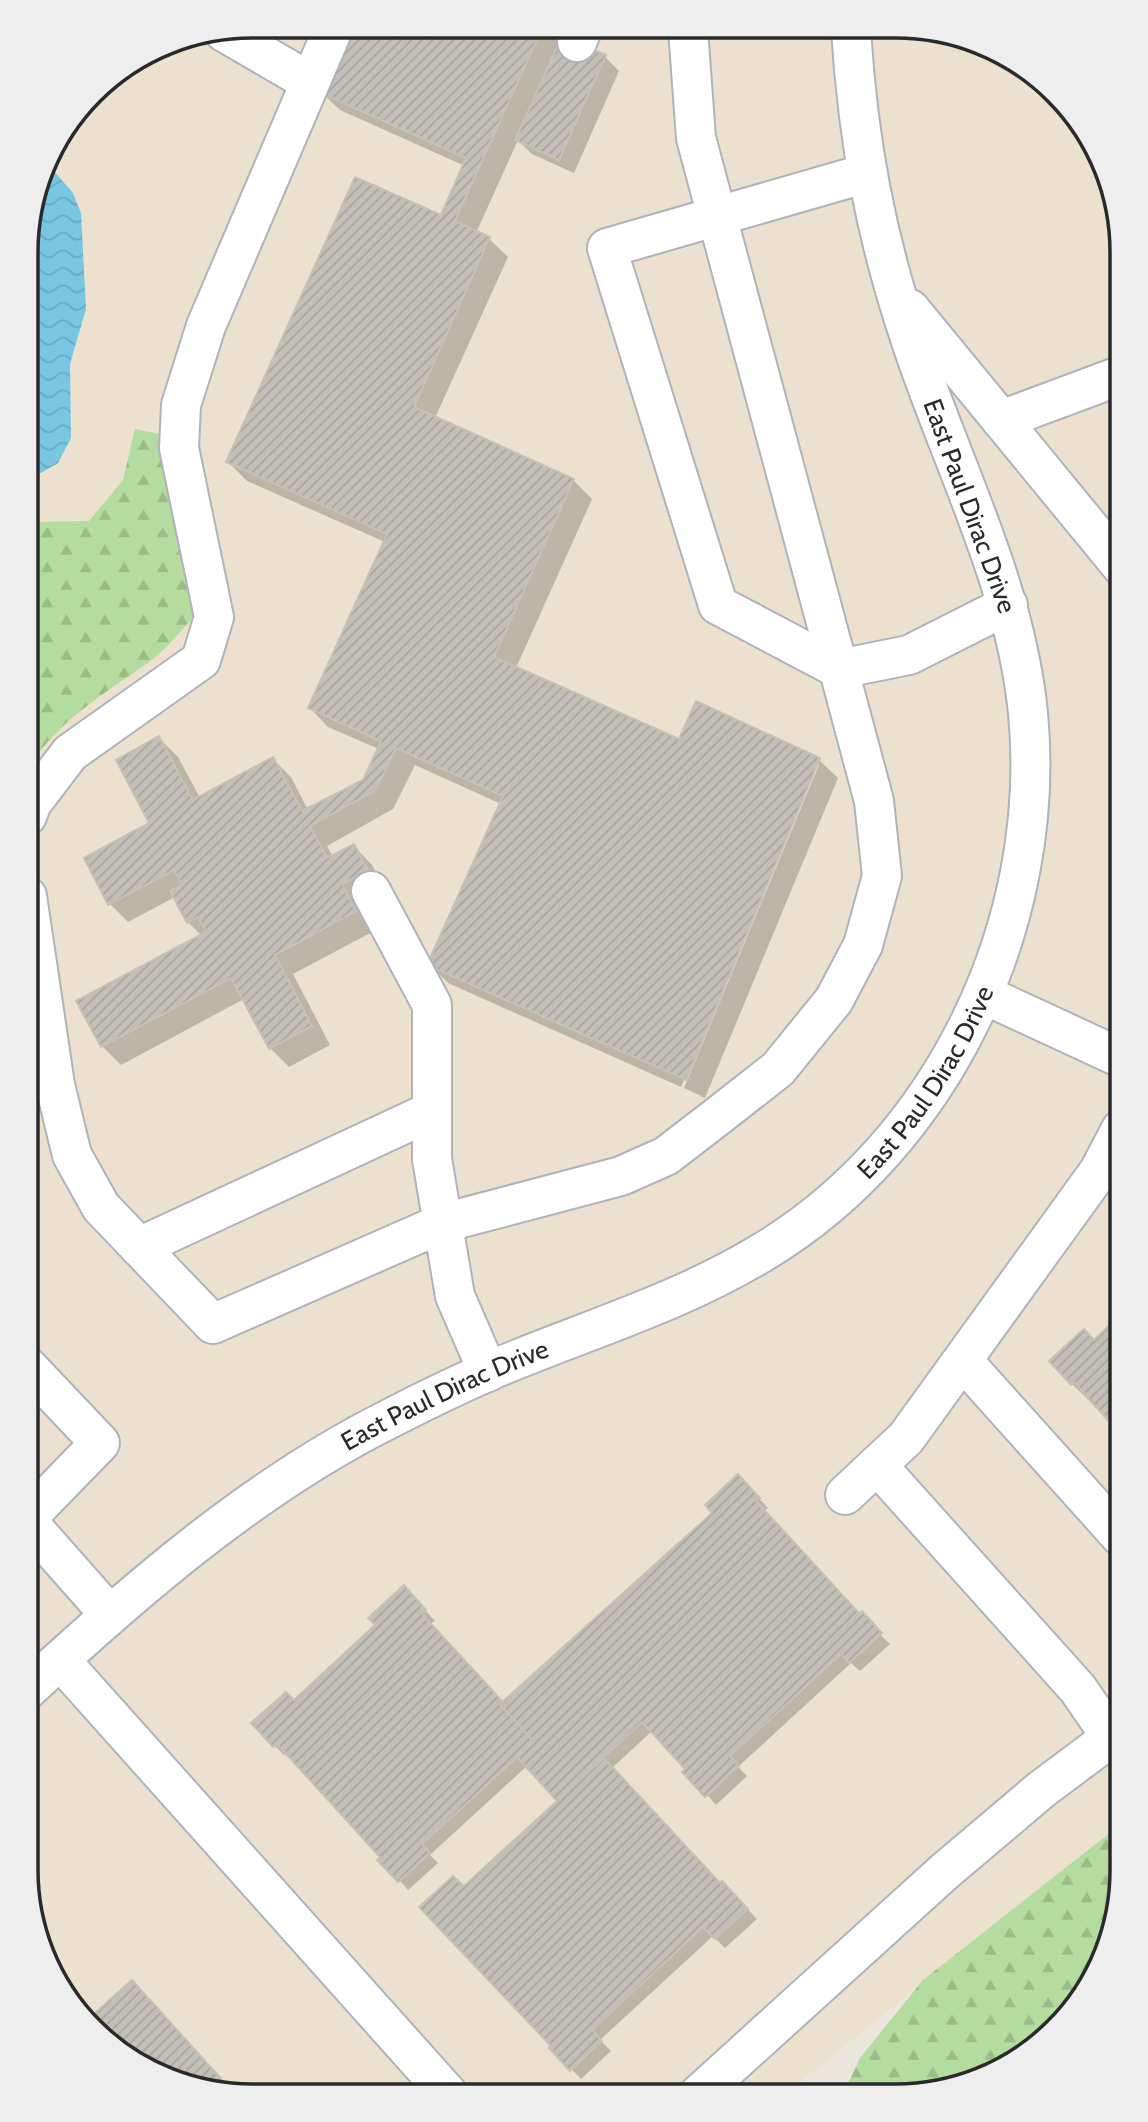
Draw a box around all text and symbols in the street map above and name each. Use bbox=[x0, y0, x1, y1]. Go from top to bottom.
street label: East Paul Dirac Drive bbox=[916, 395, 1024, 617]
street label: East Paul Dirac Drive bbox=[850, 981, 1000, 1186]
street label: East Paul Dirac Drive bbox=[335, 1333, 553, 1457]

